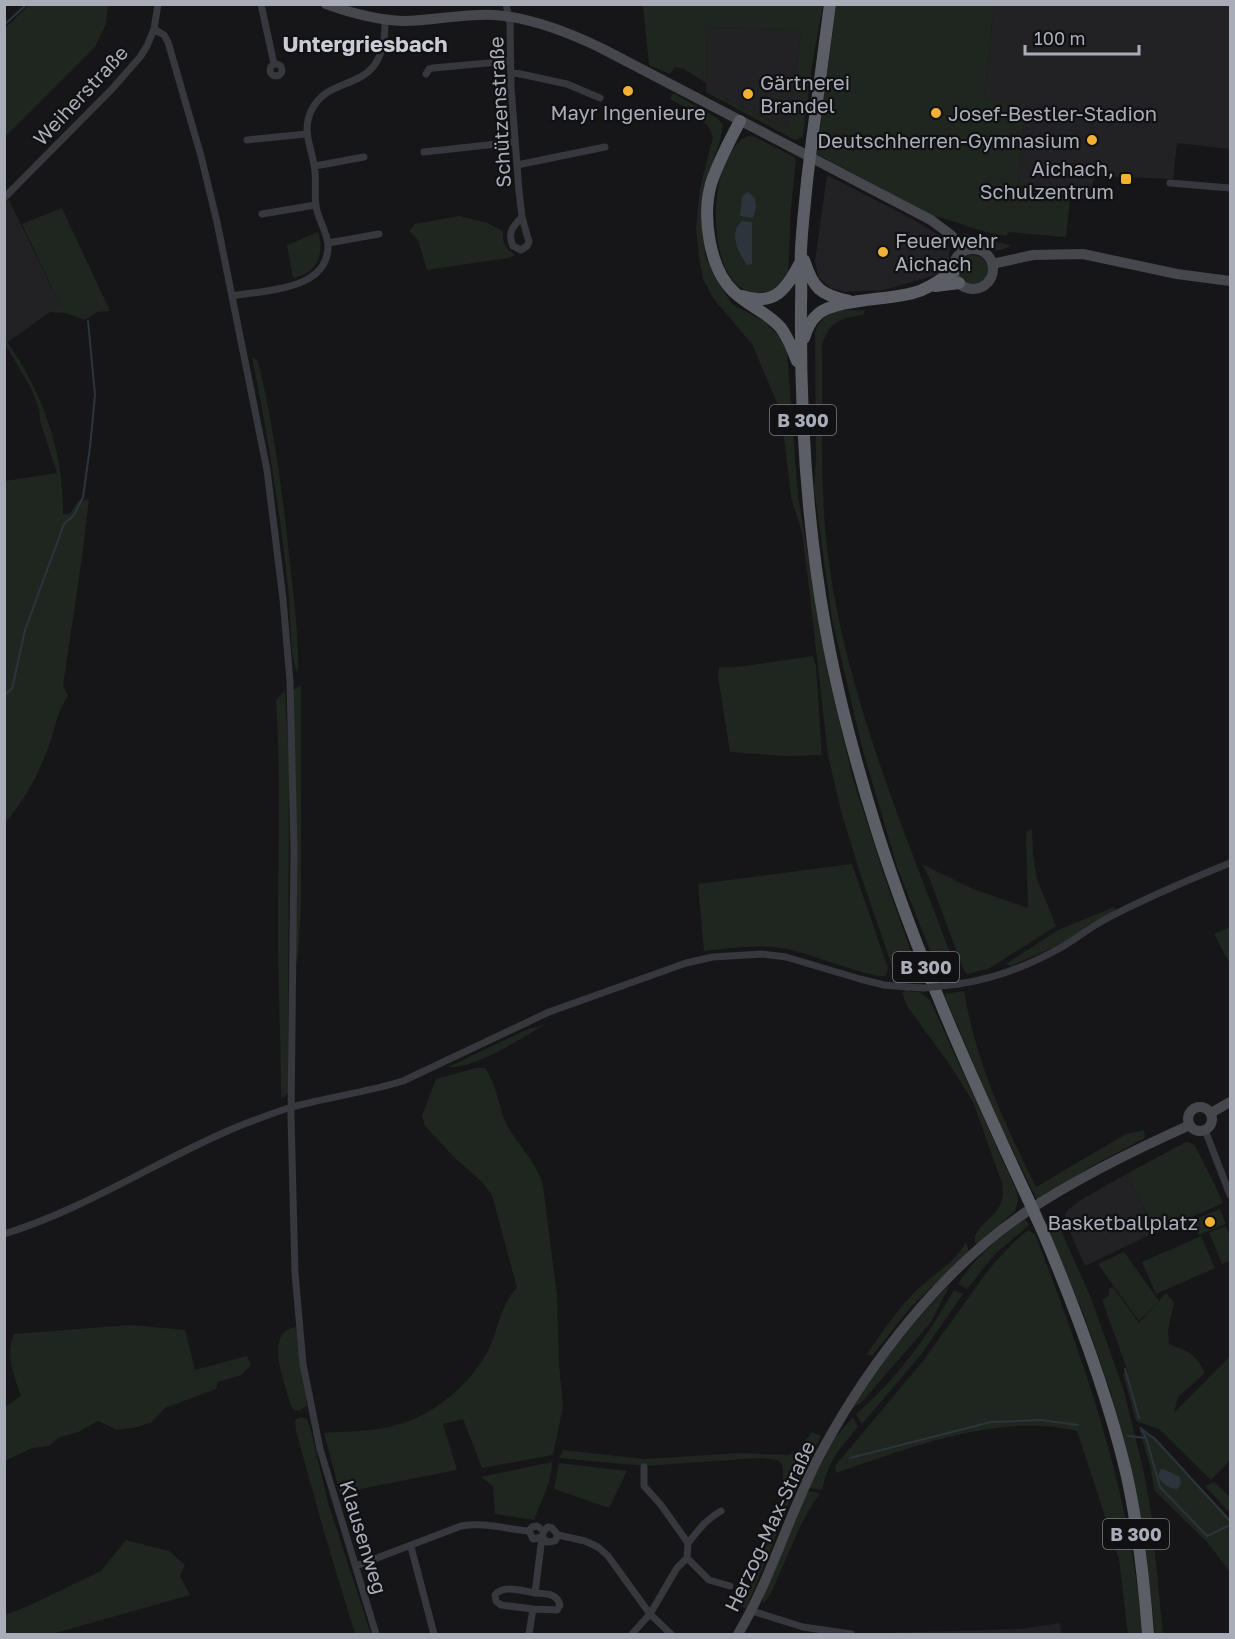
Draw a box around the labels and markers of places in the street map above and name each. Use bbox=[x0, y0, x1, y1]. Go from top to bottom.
place label: Gärtnerei Brandel bbox=[760, 70, 850, 117]
marker: Mayr Ingenieure bbox=[621, 84, 635, 98]
marker: Gärtnerei Brandel bbox=[741, 87, 755, 101]
place label: Mayr Ingenieure bbox=[550, 100, 706, 124]
place label: Josef-Bestler-Stadion bbox=[948, 101, 1157, 125]
marker: Josef-Bestler-Stadion bbox=[929, 106, 943, 120]
place label: Deutschherren-Gymnasium bbox=[817, 128, 1080, 152]
marker: Deutschherren-Gymnasium bbox=[1085, 133, 1099, 147]
place label: Aichach, Schulzentrum bbox=[980, 156, 1114, 203]
marker: Aichach, Schulzentrum bbox=[1119, 172, 1133, 186]
place label: Feuerwehr Aichach bbox=[895, 228, 998, 275]
marker: Feuerwehr Aichach bbox=[876, 245, 890, 259]
place label: Basketballplatz bbox=[1047, 1210, 1198, 1234]
marker: Basketballplatz bbox=[1203, 1215, 1217, 1229]

